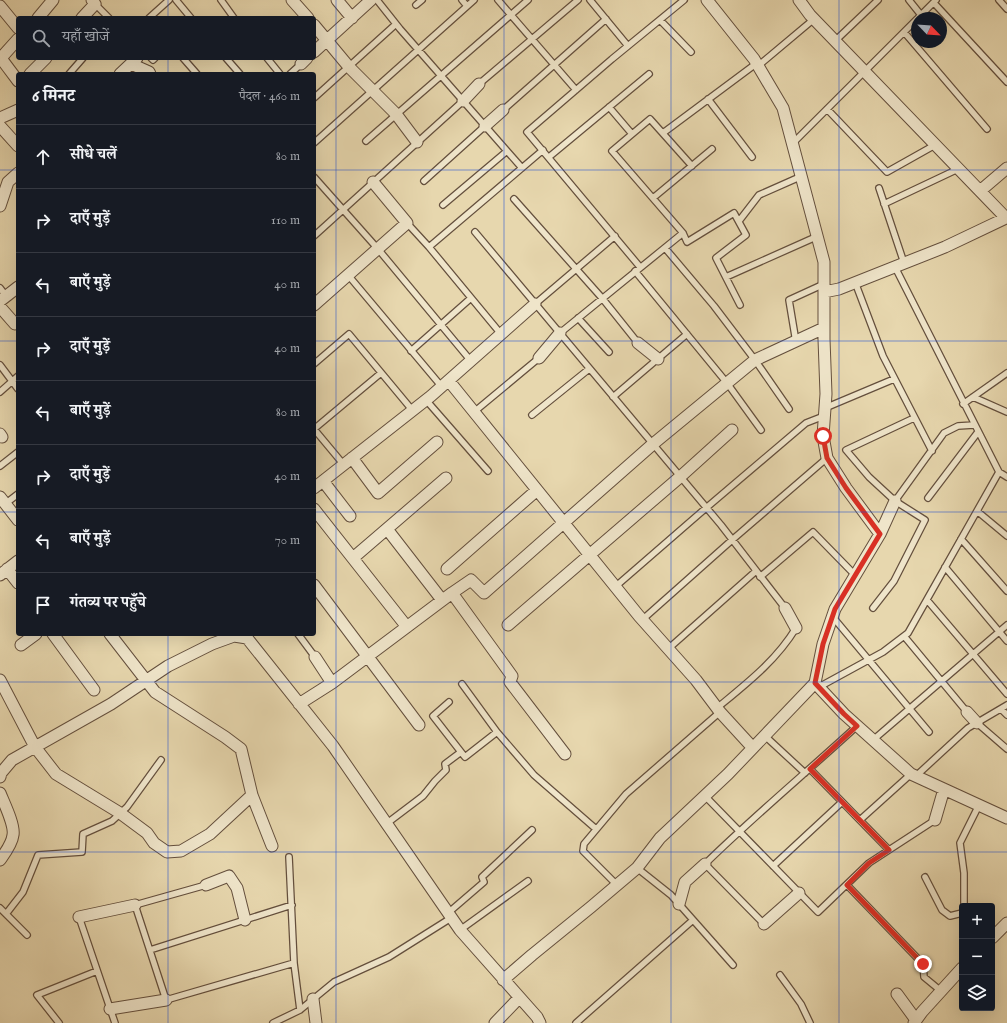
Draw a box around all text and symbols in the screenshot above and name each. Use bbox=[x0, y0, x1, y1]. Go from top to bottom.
north arrow bbox=[911, 12, 947, 48]
search box bbox=[16, 16, 316, 60]
icon: search bbox=[30, 27, 52, 49]
text: यहाँ खोजें bbox=[62, 27, 109, 46]
text: 6 मिनट bbox=[32, 86, 75, 107]
text: पैदल · 460 m bbox=[239, 88, 300, 105]
text: सीधे चलें bbox=[70, 145, 117, 164]
icon: ahead bbox=[32, 146, 54, 168]
text: 80 m bbox=[276, 148, 300, 165]
text: दाएँ मुड़ें bbox=[70, 209, 110, 228]
icon: right bbox=[32, 210, 54, 232]
text: 110 m bbox=[271, 212, 300, 229]
text: बाएँ मुड़ें bbox=[70, 273, 110, 292]
icon: left bbox=[32, 274, 54, 296]
text: 40 m bbox=[274, 276, 300, 293]
text: दाएँ मुड़ें bbox=[70, 337, 110, 356]
icon: right bbox=[32, 338, 54, 360]
text: 40 m bbox=[274, 340, 300, 357]
text: बाएँ मुड़ें bbox=[70, 401, 110, 420]
icon: left bbox=[32, 402, 54, 424]
text: 80 m bbox=[276, 404, 300, 421]
route start bbox=[814, 427, 832, 445]
text: दाएँ मुड़ें bbox=[70, 465, 110, 484]
icon: right bbox=[32, 466, 54, 488]
text: 40 m bbox=[274, 468, 300, 485]
text: बाएँ मुड़ें bbox=[70, 529, 110, 548]
icon: left bbox=[32, 530, 54, 552]
text: 70 m bbox=[275, 532, 300, 549]
text: गंतव्य पर पहुँचे bbox=[70, 593, 146, 612]
icon: arrive bbox=[32, 594, 54, 616]
map controls bbox=[959, 903, 995, 1011]
button: + bbox=[959, 903, 995, 939]
button: − bbox=[959, 939, 995, 975]
route end bbox=[914, 955, 932, 973]
button: layers bbox=[959, 975, 995, 1011]

